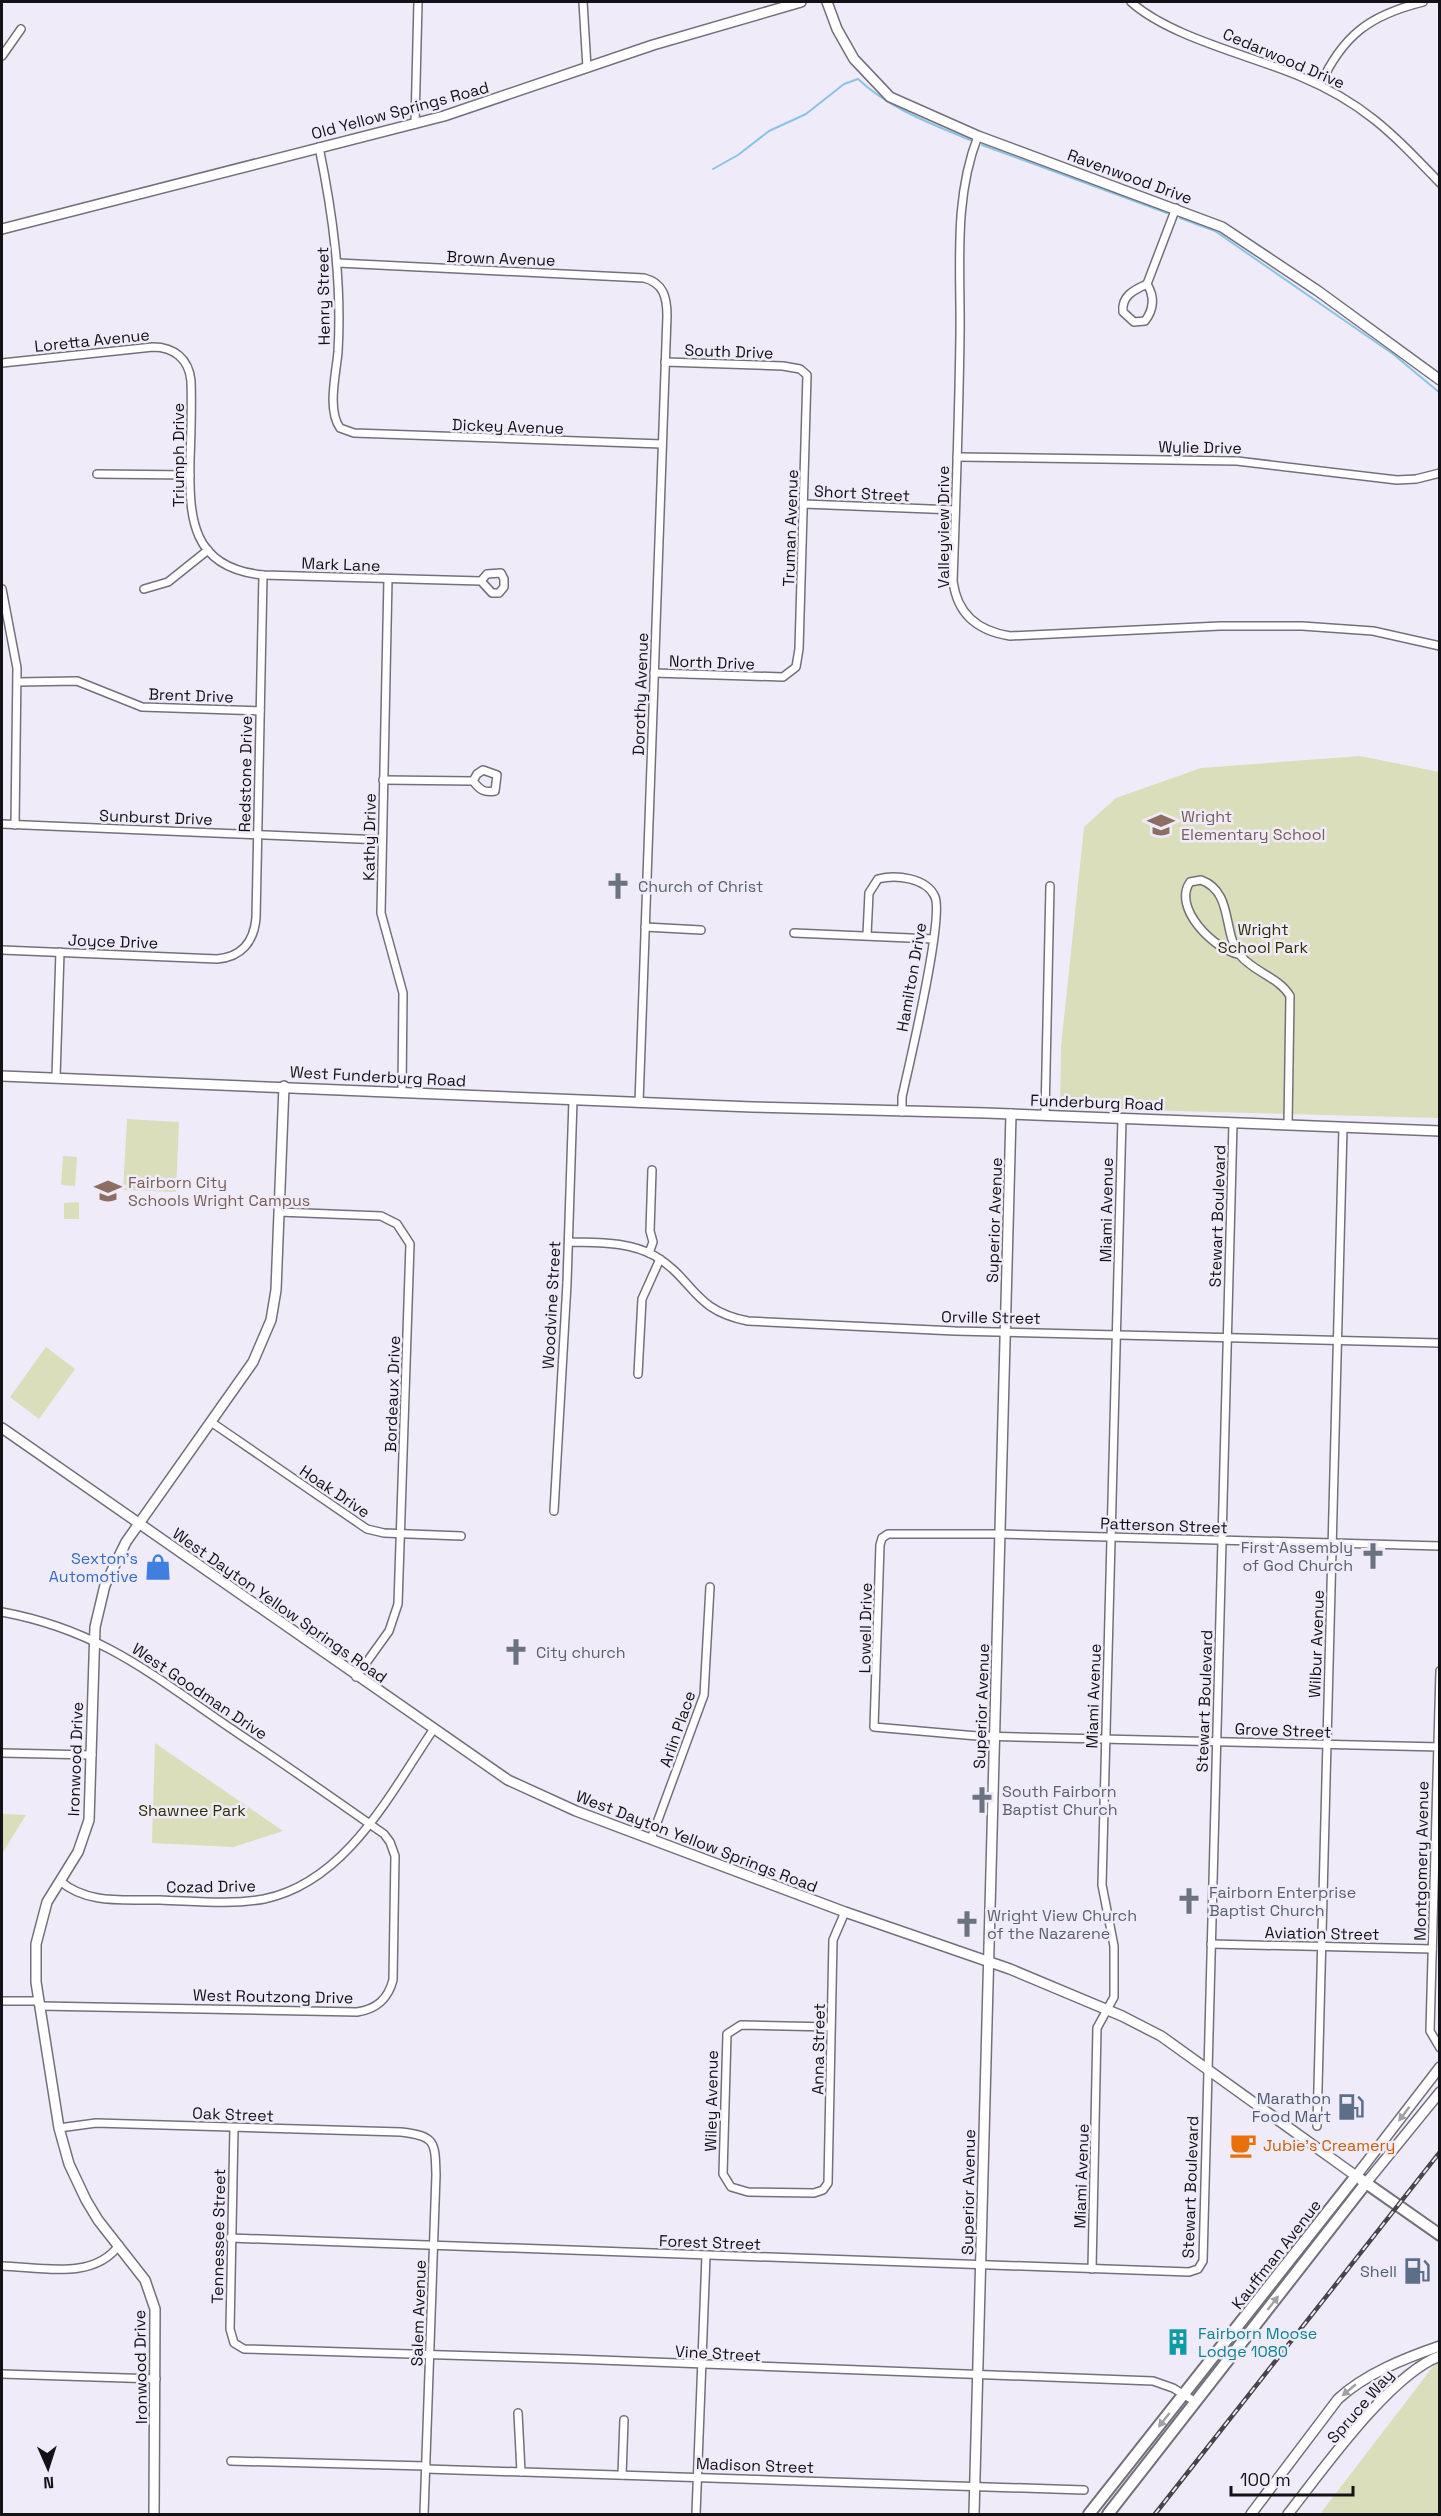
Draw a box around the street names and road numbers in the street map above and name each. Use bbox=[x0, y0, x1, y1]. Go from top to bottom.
street label: Cedarwood Drive bbox=[1220, 23, 1348, 94]
street label: Old Yellow Springs Road bbox=[309, 77, 491, 144]
street label: Ravenwood Drive bbox=[1064, 144, 1195, 209]
street label: Brown Avenue bbox=[446, 246, 556, 271]
street label: Henry Street bbox=[312, 247, 335, 345]
street label: Loretta Avenue bbox=[33, 324, 151, 357]
street label: South Drive bbox=[684, 339, 774, 364]
street label: Triumph Drive bbox=[168, 403, 189, 507]
street label: Dickey Avenue bbox=[452, 414, 564, 439]
street label: Wylie Drive bbox=[1158, 436, 1242, 459]
street label: Valleyview Drive bbox=[933, 466, 954, 588]
street label: Truman Avenue bbox=[778, 469, 803, 587]
street label: Short Street bbox=[814, 481, 910, 506]
street label: Mark Lane bbox=[301, 553, 381, 576]
street label: Dorothy Avenue bbox=[628, 632, 653, 756]
street label: North Drive bbox=[669, 651, 755, 674]
street label: Brent Drive bbox=[148, 684, 234, 707]
street label: Redstone Drive bbox=[234, 715, 257, 833]
street label: Kathy Drive bbox=[358, 793, 381, 881]
street label: Sunburst Drive bbox=[99, 805, 213, 830]
street label: Hamilton Drive bbox=[892, 921, 931, 1033]
street label: Joyce Drive bbox=[68, 929, 158, 954]
street label: West Funderburg Road bbox=[289, 1061, 467, 1092]
street label: Funderburg Road bbox=[1030, 1090, 1164, 1115]
street label: Stewart Boulevard bbox=[1205, 1144, 1230, 1288]
street label: Superior Avenue bbox=[982, 1157, 1007, 1283]
street label: Miami Avenue bbox=[1095, 1157, 1118, 1263]
street label: Woodvine Street bbox=[538, 1240, 565, 1370]
street label: Orville Street bbox=[941, 1306, 1041, 1329]
street label: Bordeaux Drive bbox=[380, 1335, 405, 1453]
street label: Hoak Drive bbox=[295, 1460, 374, 1523]
street label: Patterson Street bbox=[1100, 1513, 1228, 1538]
street label: West Dayton Yellow Springs Road bbox=[168, 1523, 391, 1688]
street label: Lowell Drive bbox=[854, 1582, 877, 1674]
street label: Wilbur Avenue bbox=[1304, 1589, 1329, 1699]
street label: Stewart Boulevard bbox=[1192, 1629, 1217, 1773]
street label: West Goodman Drive bbox=[128, 1638, 271, 1745]
street label: Superior Avenue bbox=[969, 1643, 994, 1769]
street label: Miami Avenue bbox=[1081, 1643, 1106, 1749]
street label: Arlin Place bbox=[655, 1688, 700, 1770]
street label: Ironwood Drive bbox=[63, 1701, 88, 1817]
street label: Grove Street bbox=[1234, 1718, 1332, 1743]
street label: Montgomery Avenue bbox=[1410, 1781, 1433, 1941]
street label: West Dayton Yellow Springs Road bbox=[573, 1786, 821, 1897]
street label: Cozad Drive bbox=[166, 1875, 256, 1898]
street label: Aviation Street bbox=[1264, 1922, 1380, 1945]
street label: West Routzong Drive bbox=[193, 1985, 353, 2008]
street label: Anna Street bbox=[807, 2003, 830, 2095]
street label: Wiley Avenue bbox=[700, 2050, 723, 2152]
street label: Oak Street bbox=[192, 2103, 274, 2126]
street label: Stewart Boulevard bbox=[1178, 2115, 1203, 2259]
street label: Miami Avenue bbox=[1069, 2123, 1094, 2229]
street label: Superior Avenue bbox=[957, 2129, 980, 2255]
street label: Tennessee Street bbox=[207, 2168, 230, 2304]
street label: Kauffman Avenue bbox=[1227, 2195, 1326, 2314]
street label: Forest Street bbox=[659, 2230, 761, 2255]
street label: Salem Avenue bbox=[406, 2259, 431, 2367]
street label: Ironwood Drive bbox=[129, 2310, 152, 2424]
street label: Vine Street bbox=[674, 2341, 762, 2366]
street label: Spruce Way bbox=[1322, 2365, 1398, 2448]
street label: Madison Street bbox=[696, 2453, 814, 2478]

